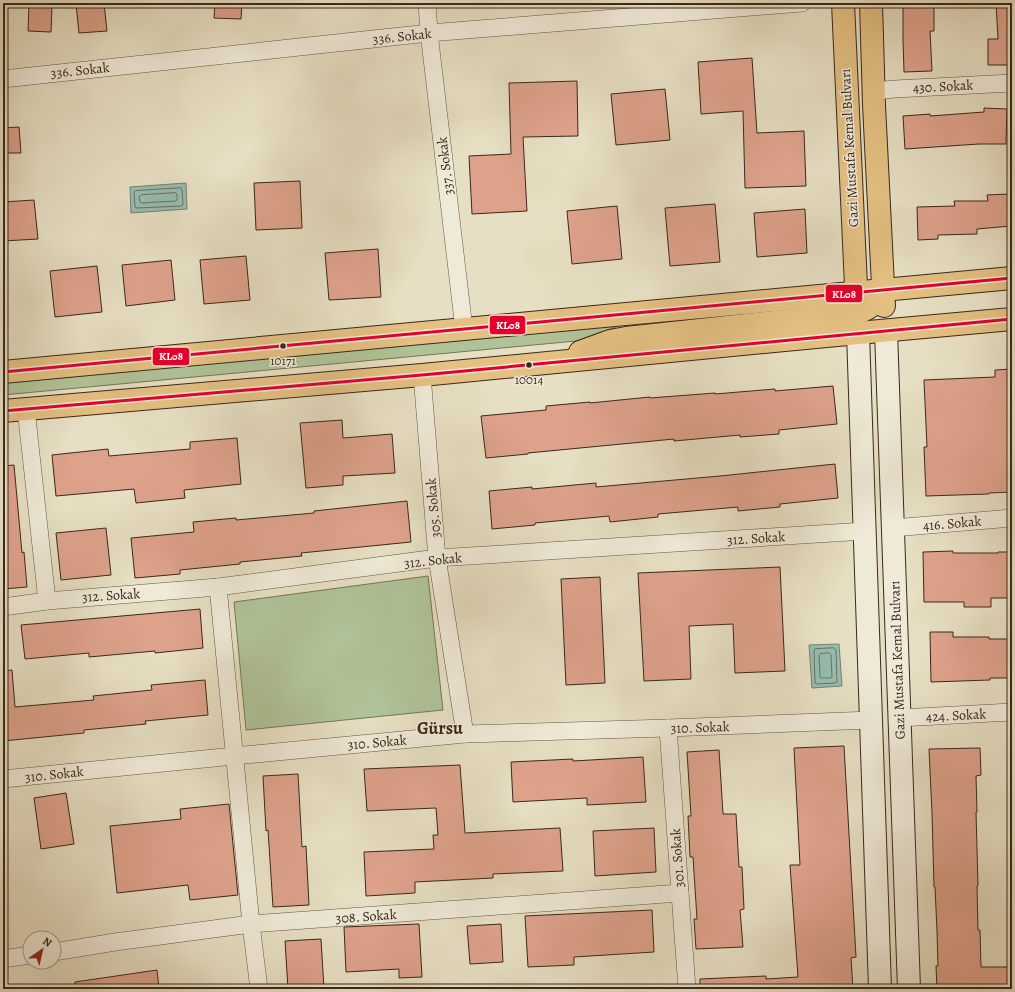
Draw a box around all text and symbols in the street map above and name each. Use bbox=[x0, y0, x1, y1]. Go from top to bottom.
street label: 336. Sokak bbox=[372, 24, 432, 49]
street label: 336. Sokak bbox=[50, 58, 110, 83]
street label: Gazi Mustafa Kemal Bulvarı bbox=[836, 68, 863, 228]
street label: 430. Sokak bbox=[912, 75, 974, 98]
street label: 337. Sokak bbox=[432, 136, 458, 196]
line badge: KL08 bbox=[825, 284, 863, 303]
text: KL08 bbox=[832, 287, 856, 302]
line badge: KL08 bbox=[489, 315, 526, 335]
text: KL08 bbox=[496, 318, 520, 333]
marker: 10171 bbox=[278, 341, 288, 351]
line badge: KL08 bbox=[152, 347, 190, 366]
text: KL08 bbox=[159, 349, 183, 364]
place label: 10171 bbox=[270, 352, 296, 369]
marker: 10014 bbox=[524, 360, 534, 370]
place label: 10014 bbox=[515, 371, 543, 388]
street label: 305. Sokak bbox=[421, 477, 446, 539]
street label: 416. Sokak bbox=[922, 511, 982, 536]
street label: 312. Sokak bbox=[726, 527, 786, 550]
street label: 312. Sokak bbox=[403, 548, 463, 573]
street label: Gazi Mustafa Kemal Bulvarı bbox=[885, 580, 910, 740]
street label: 312. Sokak bbox=[81, 584, 141, 607]
street label: 424. Sokak bbox=[925, 704, 987, 727]
district label: Gürsu bbox=[417, 716, 463, 740]
street label: 310. Sokak bbox=[670, 717, 730, 738]
street label: 310. Sokak bbox=[347, 730, 407, 755]
street label: 310. Sokak bbox=[24, 762, 84, 787]
street label: 301. Sokak bbox=[666, 828, 689, 888]
street label: 308. Sokak bbox=[335, 905, 397, 928]
north arrow bbox=[22, 930, 62, 970]
text: N bbox=[40, 934, 55, 951]

